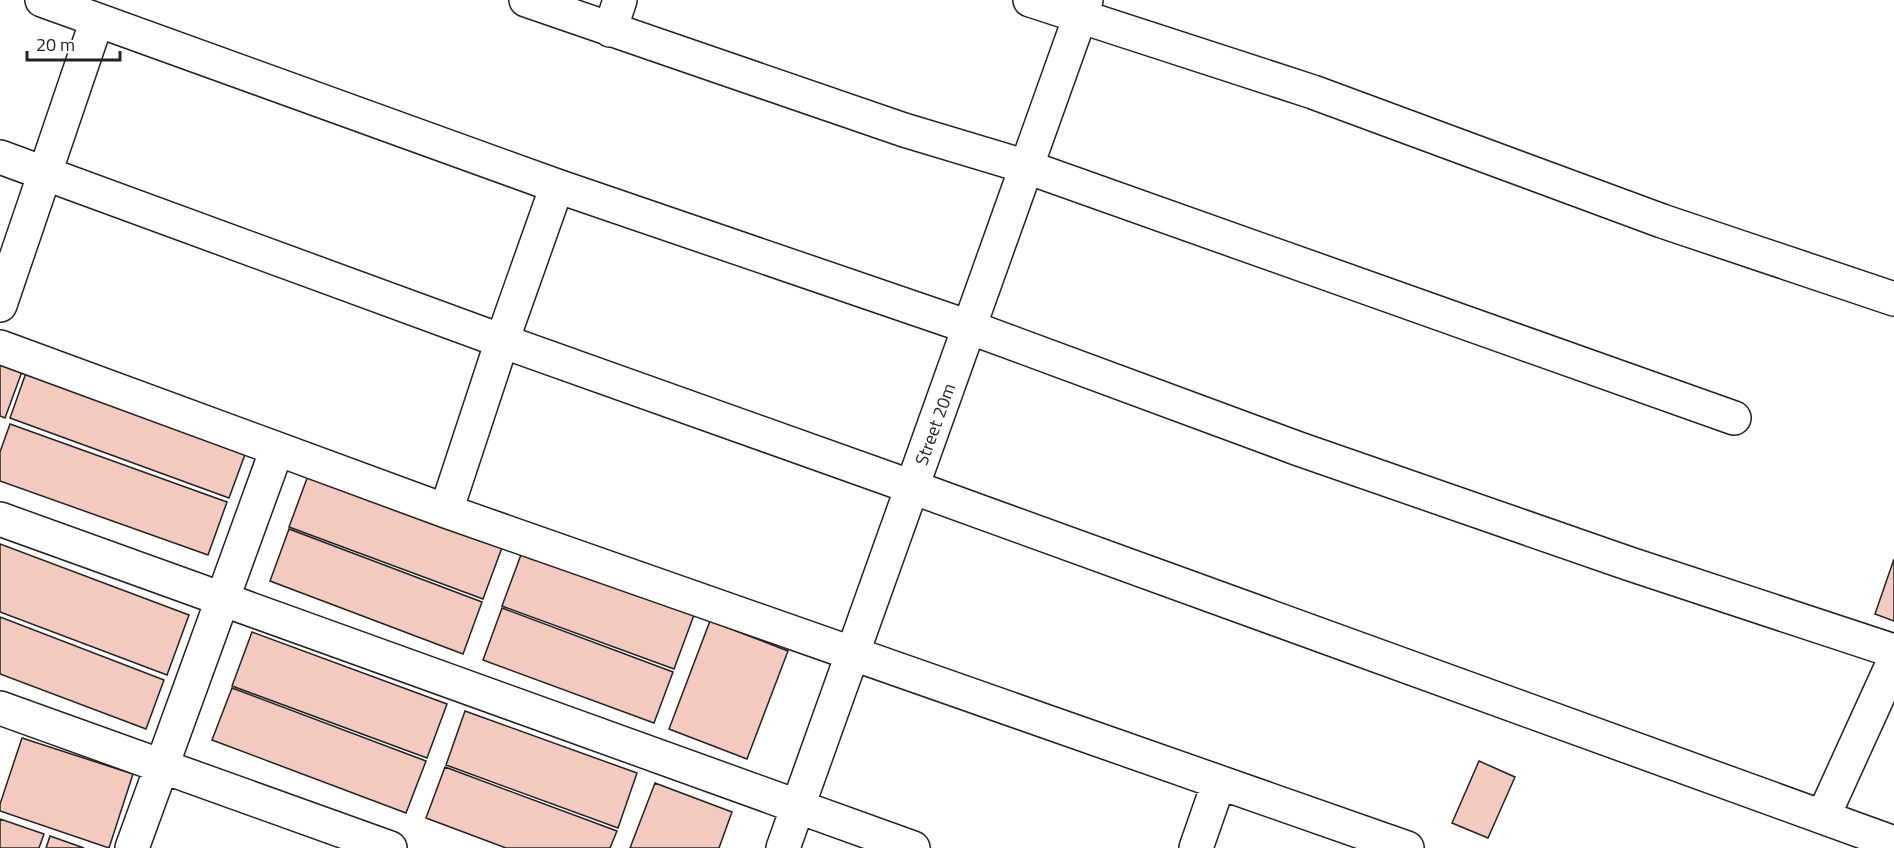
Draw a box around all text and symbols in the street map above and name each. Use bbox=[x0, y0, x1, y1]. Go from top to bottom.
scale bar bbox=[27, 24, 120, 62]
text: 20 m bbox=[36, 31, 75, 58]
street label: Street 20m bbox=[908, 379, 962, 469]

